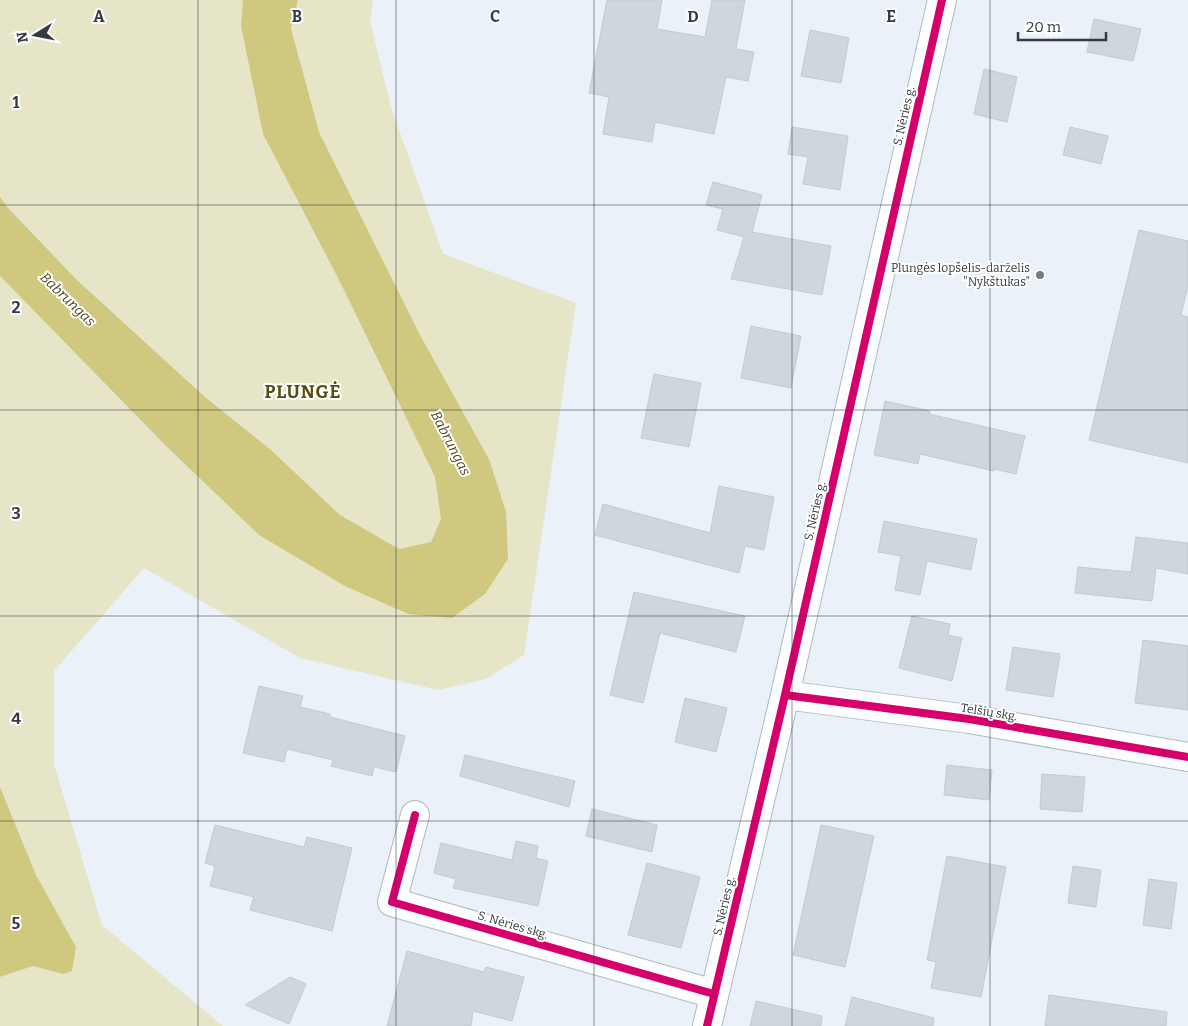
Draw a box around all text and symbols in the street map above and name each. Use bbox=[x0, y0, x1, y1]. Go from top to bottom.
text: A bbox=[93, 7, 105, 26]
text: B bbox=[292, 7, 302, 26]
text: C bbox=[490, 7, 500, 26]
text: D bbox=[687, 7, 699, 26]
text: E bbox=[886, 7, 896, 26]
north arrow bbox=[10, 10, 60, 60]
scale bar bbox=[1018, 10, 1106, 42]
text: 20 m bbox=[1026, 18, 1062, 36]
text: N bbox=[13, 30, 32, 44]
street label: S. Nėries g. bbox=[890, 85, 918, 147]
text: 1 bbox=[13, 93, 20, 112]
place label: Plungės lopšelis-darželis "Nykštukas" bbox=[891, 261, 1030, 289]
water label: Babrungas bbox=[36, 269, 99, 330]
marker: Plungės lopšelis-darželis "Nykštukas" bbox=[1034, 269, 1046, 281]
text: 2 bbox=[11, 298, 21, 317]
district label: PLUNGĖ bbox=[265, 381, 341, 403]
water label: Babrungas bbox=[427, 408, 474, 479]
street label: S. Nėries g. bbox=[801, 480, 829, 542]
text: 3 bbox=[11, 504, 21, 523]
street label: Telšių skg. bbox=[960, 701, 1018, 723]
text: 4 bbox=[11, 709, 21, 728]
street label: S. Nėries g. bbox=[710, 875, 738, 937]
street label: S. Nėries skg. bbox=[476, 908, 550, 942]
text: 5 bbox=[12, 914, 21, 933]

